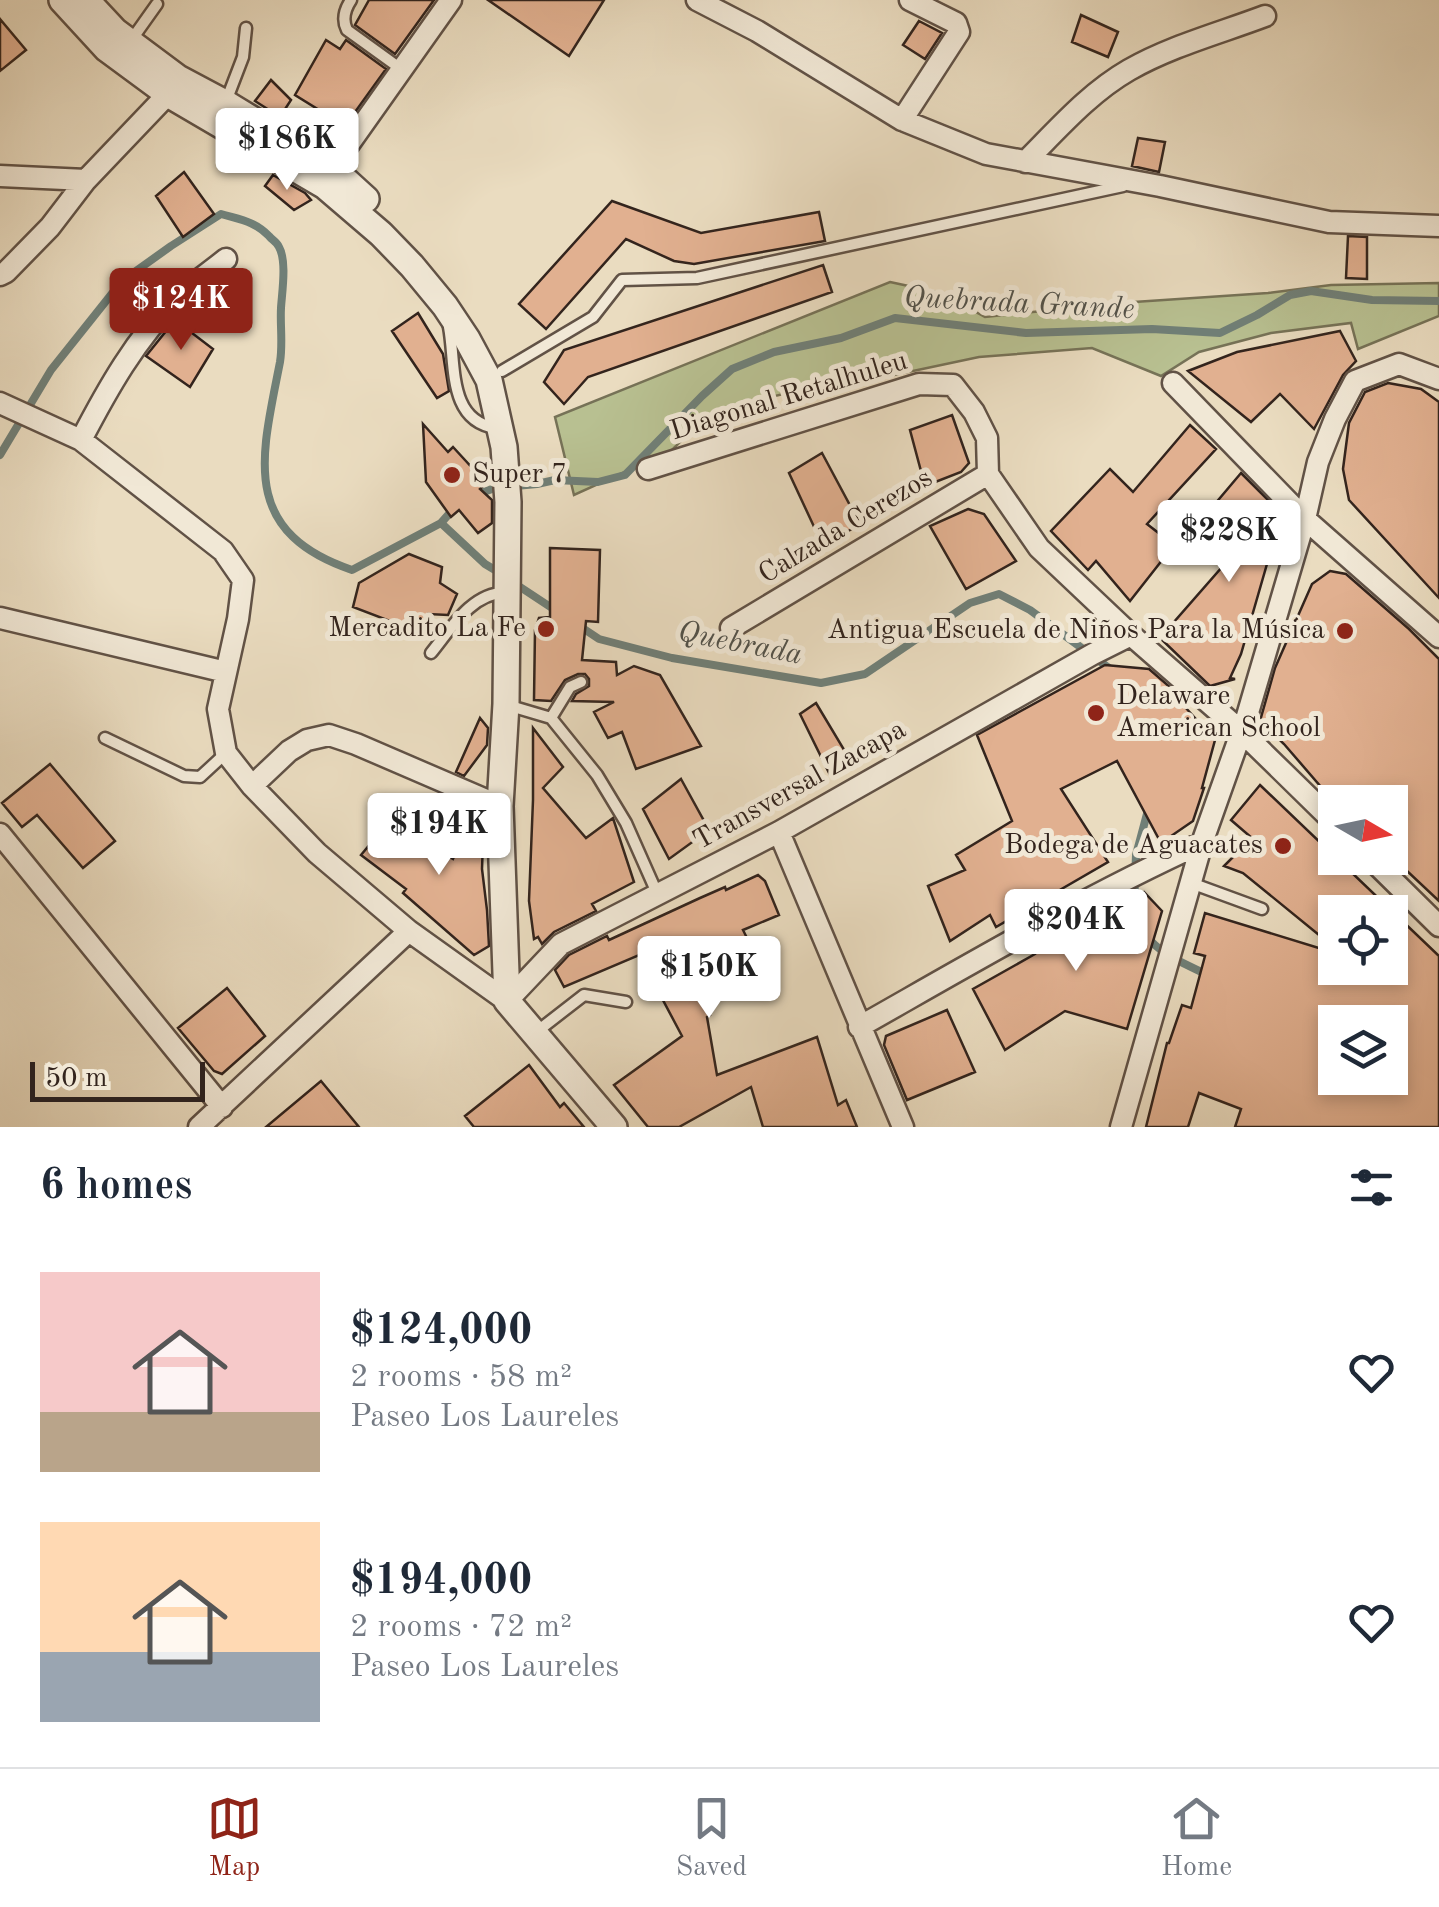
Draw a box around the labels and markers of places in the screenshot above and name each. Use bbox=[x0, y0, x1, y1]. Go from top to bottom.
pin: $186K bbox=[217, 108, 357, 193]
pin: $124K bbox=[111, 268, 251, 353]
place label: Super 7 bbox=[472, 461, 567, 489]
marker: Super 7 bbox=[441, 464, 463, 486]
pin: $228K bbox=[1159, 500, 1299, 585]
place label: Mercadito La Fe bbox=[328, 615, 526, 643]
place label: Antigua Escuela de Niños Para la Música bbox=[827, 617, 1325, 645]
marker: Mercadito La Fe bbox=[535, 618, 557, 640]
marker: Antigua Escuela de Niños Para la Música bbox=[1334, 620, 1356, 642]
place label: Delaware American School bbox=[1116, 683, 1321, 743]
marker: Delaware American School bbox=[1085, 702, 1107, 724]
pin: $194K bbox=[369, 793, 509, 878]
place label: Bodega de Aguacates bbox=[1004, 832, 1263, 860]
marker: Bodega de Aguacates bbox=[1272, 835, 1294, 857]
pin: $204K bbox=[1006, 889, 1146, 974]
pin: $150K bbox=[639, 936, 779, 1021]

